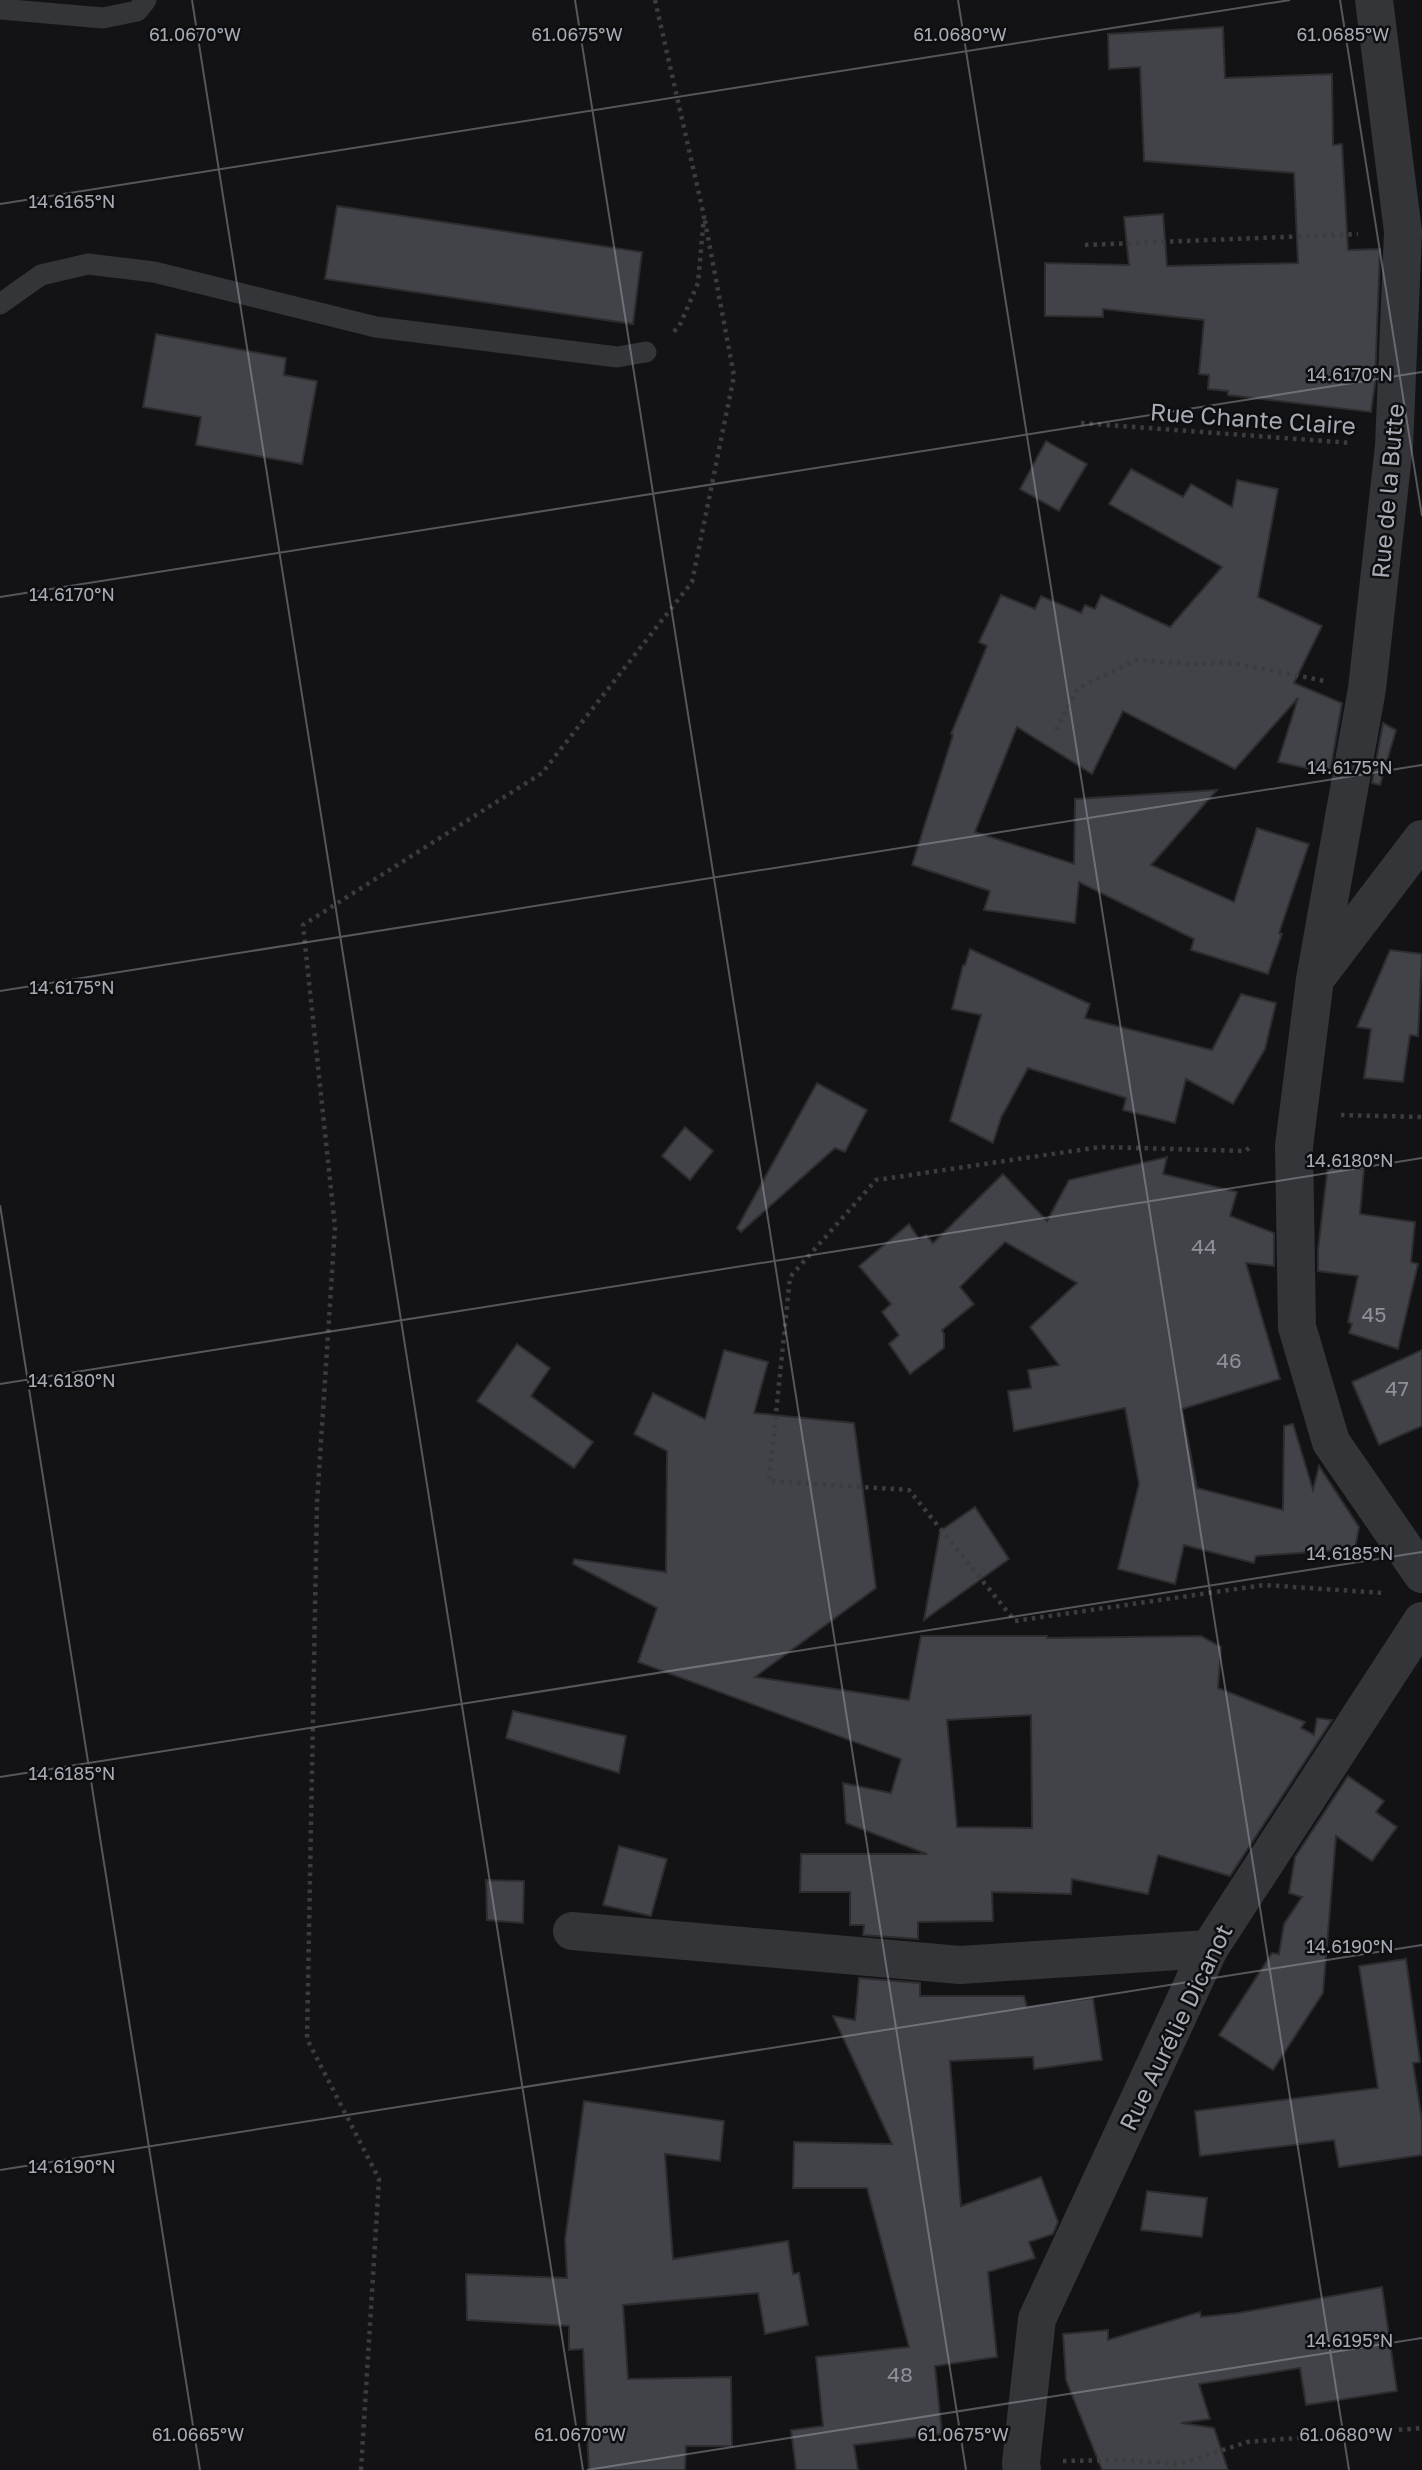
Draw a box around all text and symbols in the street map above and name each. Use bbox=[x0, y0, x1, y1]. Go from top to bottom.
text: 61.0670°W bbox=[149, 23, 241, 45]
text: 61.0675°W bbox=[531, 23, 623, 45]
text: 61.0680°W bbox=[913, 23, 1007, 45]
text: 61.0685°W bbox=[1297, 23, 1389, 45]
text: 14.6165°N bbox=[29, 190, 115, 212]
text: 14.6170°N bbox=[1307, 363, 1393, 385]
street label: Rue Chante Claire bbox=[1149, 396, 1357, 440]
street label: Rue de la Butte bbox=[1365, 402, 1409, 580]
text: 14.6170°N bbox=[29, 583, 115, 605]
text: 14.6175°N bbox=[1307, 756, 1393, 778]
text: 14.6175°N bbox=[29, 976, 115, 998]
text: 14.6180°N bbox=[1306, 1149, 1394, 1171]
house number: 44 bbox=[1191, 1233, 1217, 1259]
house number: 45 bbox=[1362, 1301, 1387, 1327]
house number: 46 bbox=[1216, 1347, 1242, 1373]
text: 14.6180°N bbox=[28, 1369, 116, 1391]
house number: 47 bbox=[1385, 1375, 1409, 1401]
text: 14.6185°N bbox=[1307, 1542, 1393, 1564]
text: 14.6185°N bbox=[29, 1762, 115, 1784]
street label: Rue Aurélie Dicanot bbox=[1112, 1919, 1238, 2135]
text: 14.6190°N bbox=[1306, 1935, 1394, 1957]
text: 14.6190°N bbox=[28, 2155, 116, 2177]
text: 14.6195°N bbox=[1307, 2329, 1393, 2351]
house number: 48 bbox=[887, 2361, 913, 2387]
text: 61.0665°W bbox=[152, 2423, 244, 2445]
text: 61.0670°W bbox=[534, 2423, 626, 2445]
text: 61.0675°W bbox=[917, 2423, 1009, 2445]
text: 61.0680°W bbox=[1299, 2423, 1393, 2445]

